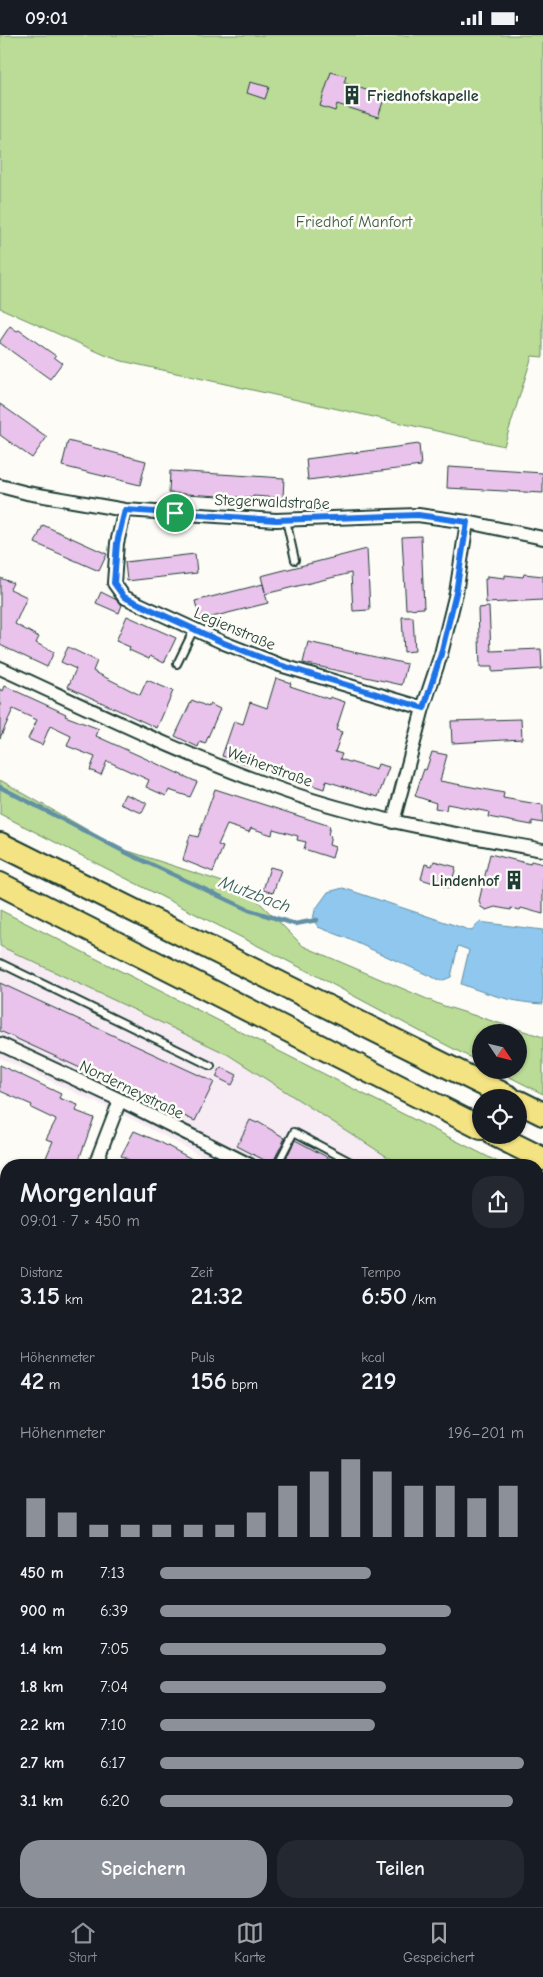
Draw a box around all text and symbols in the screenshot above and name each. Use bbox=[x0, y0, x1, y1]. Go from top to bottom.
text: 09:01 bbox=[25, 7, 68, 29]
building icon: Friedhofskapelle bbox=[341, 84, 363, 106]
place label: Friedhofskapelle bbox=[367, 87, 479, 105]
park label: Friedhof Manfort bbox=[296, 213, 413, 231]
street label: Stegerwaldstraße bbox=[214, 491, 330, 513]
pin bbox=[154, 492, 196, 534]
icon: arrive bbox=[161, 499, 189, 527]
street label: Legienstraße bbox=[191, 604, 278, 654]
street label: Weiherstraße bbox=[225, 743, 315, 791]
building icon: Lindenhof bbox=[503, 869, 525, 891]
water label: Mutzbach bbox=[215, 871, 294, 918]
place label: Lindenhof bbox=[432, 872, 500, 890]
north arrow bbox=[472, 1024, 528, 1079]
map controls bbox=[472, 1024, 527, 1144]
street label: Norderneystraße bbox=[77, 1057, 187, 1123]
button: locate bbox=[472, 1089, 527, 1144]
button: share bbox=[472, 1176, 524, 1228]
text: Morgenlauf bbox=[20, 1177, 156, 1209]
text: 09:01 · 7 × 450 m bbox=[20, 1212, 140, 1230]
text: Distanz bbox=[20, 1264, 62, 1281]
text: Zeit bbox=[191, 1264, 213, 1281]
text: Tempo bbox=[361, 1264, 401, 1281]
text: 3.15 bbox=[20, 1281, 60, 1310]
text: 21:32 bbox=[191, 1281, 243, 1310]
text: 6:50 bbox=[361, 1281, 407, 1310]
text: km bbox=[60, 1291, 83, 1308]
text: /km bbox=[407, 1291, 436, 1308]
text: Höhenmeter bbox=[20, 1349, 95, 1366]
text: Puls bbox=[191, 1349, 215, 1366]
text: kcal bbox=[361, 1349, 385, 1366]
text: 42 bbox=[20, 1366, 44, 1395]
text: 156 bbox=[191, 1366, 227, 1395]
text: 219 bbox=[361, 1366, 397, 1395]
text: m bbox=[44, 1376, 60, 1393]
text: bpm bbox=[227, 1376, 258, 1393]
text: Höhenmeter bbox=[20, 1424, 105, 1442]
text: 196–201 m bbox=[448, 1424, 524, 1442]
text: 450 m bbox=[20, 1564, 64, 1582]
text: 7:13 bbox=[100, 1564, 125, 1582]
text: 900 m bbox=[20, 1602, 65, 1620]
text: 6:39 bbox=[100, 1602, 128, 1620]
text: 1.4 km bbox=[20, 1640, 63, 1658]
text: 7:05 bbox=[100, 1640, 129, 1658]
text: 1.8 km bbox=[20, 1678, 64, 1696]
text: 7:04 bbox=[100, 1678, 128, 1696]
text: 2.2 km bbox=[20, 1716, 65, 1734]
text: 7:10 bbox=[100, 1716, 127, 1734]
text: 2.7 km bbox=[20, 1754, 64, 1772]
text: 6:17 bbox=[100, 1754, 125, 1772]
text: 3.1 km bbox=[20, 1792, 63, 1810]
text: 6:20 bbox=[100, 1792, 130, 1810]
button: Speichern bbox=[20, 1840, 267, 1898]
button: Teilen bbox=[277, 1840, 524, 1898]
tab: Start bbox=[69, 1919, 97, 1966]
tab: Karte bbox=[234, 1919, 266, 1966]
tab: Gespeichert bbox=[403, 1919, 474, 1966]

